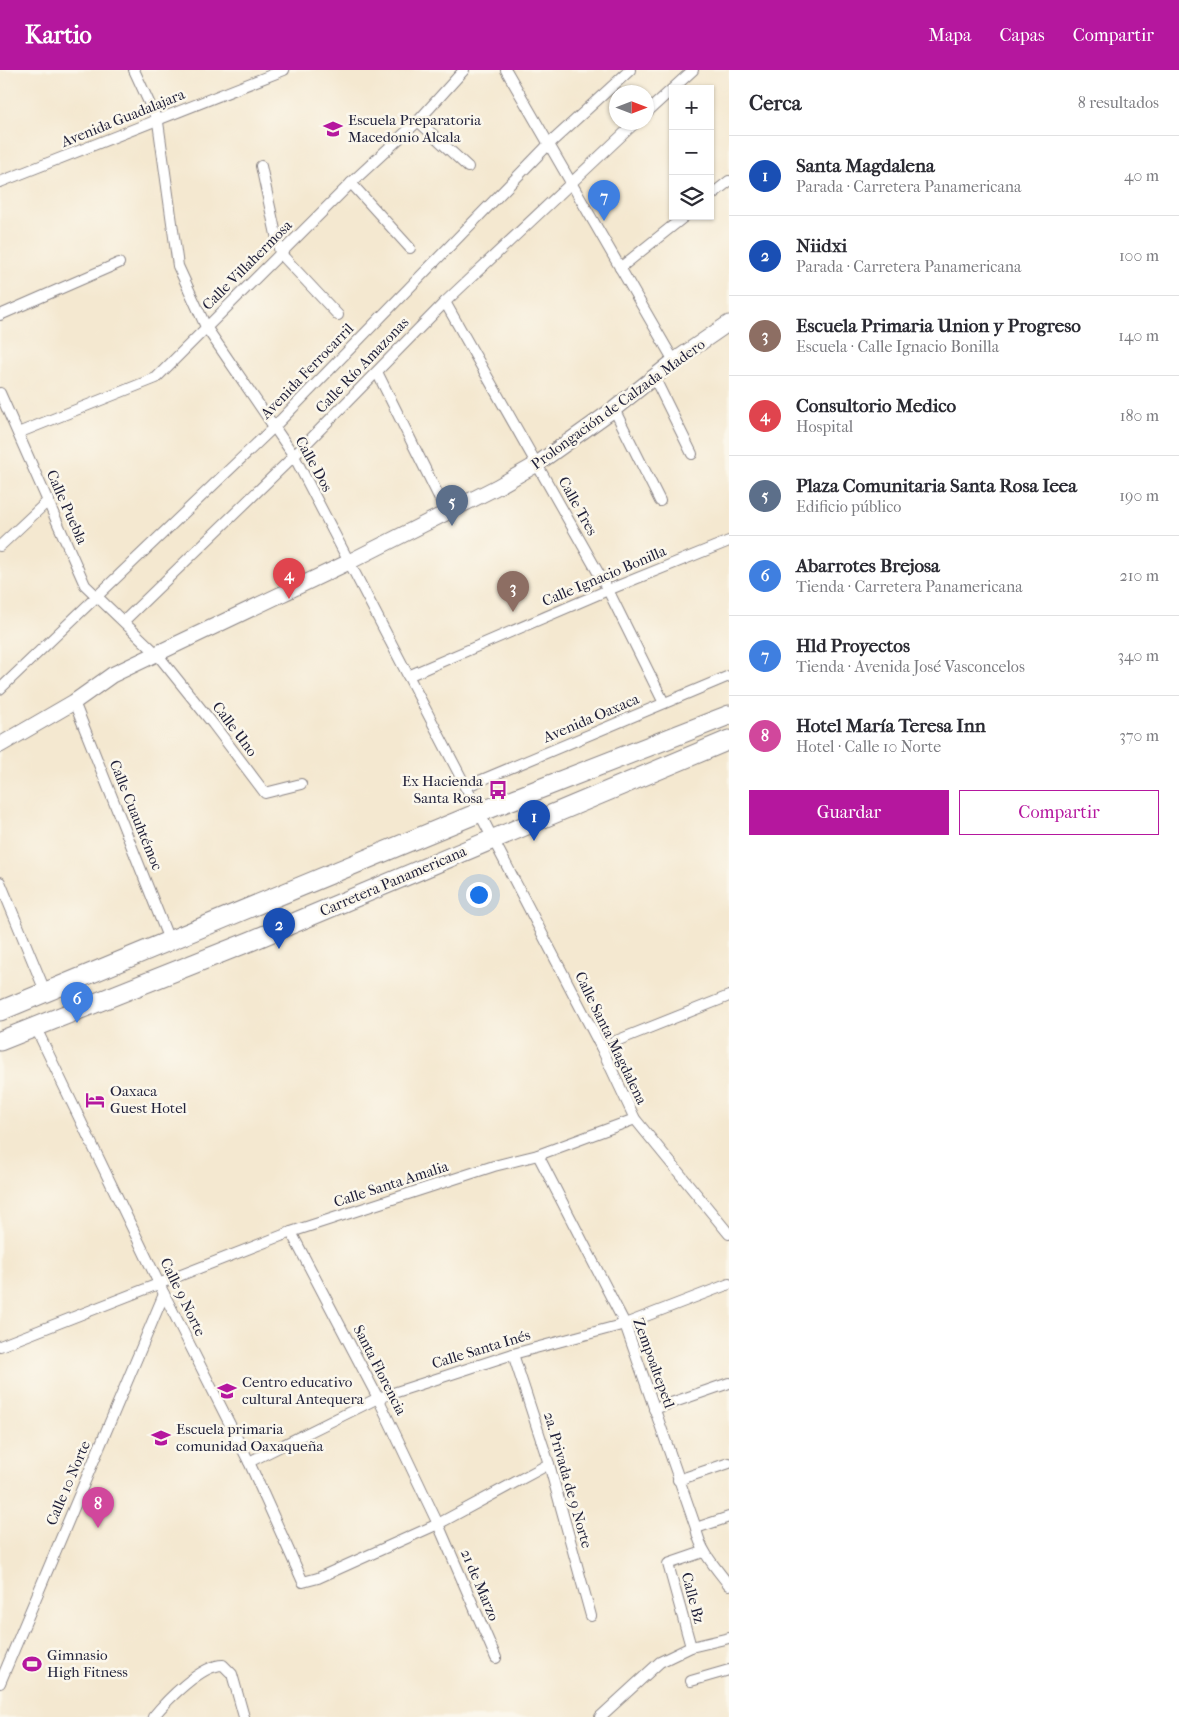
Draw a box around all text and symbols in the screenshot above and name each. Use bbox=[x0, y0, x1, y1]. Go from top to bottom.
text: Kartio bbox=[25, 21, 92, 49]
text: Mapa bbox=[929, 25, 971, 46]
text: Capas bbox=[999, 25, 1045, 46]
text: Compartir bbox=[1073, 25, 1154, 46]
street label: Avenida Guadalajara bbox=[58, 85, 188, 151]
north arrow bbox=[609, 85, 654, 130]
map controls bbox=[669, 85, 714, 220]
button: + bbox=[669, 85, 714, 130]
text: Cerca bbox=[749, 91, 801, 115]
text: 8 resultados bbox=[1078, 93, 1159, 112]
place label: Escuela Preparatoria Macedonio Alcala bbox=[348, 111, 482, 146]
school or university icon: Escuela Preparatoria Macedonio Alcala bbox=[322, 118, 344, 140]
button: − bbox=[669, 130, 714, 175]
text: Santa Magdalena bbox=[796, 155, 935, 177]
text: 1 bbox=[762, 166, 768, 185]
text: 40 m bbox=[1124, 166, 1159, 185]
button: layers bbox=[669, 175, 714, 220]
text: Parada · Carretera Panamericana bbox=[796, 177, 1021, 196]
pin: 7 bbox=[588, 180, 620, 221]
street label: Calle Villahermosa bbox=[198, 215, 297, 314]
text: Niidxi bbox=[796, 235, 847, 257]
text: 2 bbox=[761, 246, 769, 265]
text: 100 m bbox=[1119, 246, 1159, 265]
text: Parada · Carretera Panamericana bbox=[796, 257, 1021, 276]
street label: Calle Río Amazonas bbox=[312, 313, 413, 417]
text: Escuela Primaria Union y Progreso bbox=[796, 315, 1081, 337]
street label: Avenida Ferrocarril bbox=[256, 319, 357, 423]
text: 3 bbox=[762, 326, 768, 345]
text: 140 m bbox=[1118, 326, 1159, 345]
street label: Prolongación de Calzada Madero bbox=[528, 335, 709, 473]
text: Escuela · Calle Ignacio Bonilla bbox=[796, 337, 999, 356]
text: Consultorio Medico bbox=[796, 395, 956, 417]
text: 4 bbox=[760, 406, 770, 425]
text: 180 m bbox=[1120, 406, 1159, 425]
text: Hospital bbox=[796, 417, 853, 436]
street label: Calle Dos bbox=[291, 433, 337, 495]
street label: Calle Puebla bbox=[43, 467, 92, 548]
street label: Calle Tres bbox=[555, 474, 602, 539]
text: Plaza Comunitaria Santa Rosa Ieea bbox=[796, 475, 1077, 497]
pin: 5 bbox=[436, 485, 468, 526]
text: 5 bbox=[762, 486, 768, 505]
text: 190 m bbox=[1119, 486, 1159, 505]
text: Edificio público bbox=[796, 497, 901, 516]
street label: Calle Ignacio Bonilla bbox=[539, 541, 670, 610]
text: Abarrotes Brejosa bbox=[796, 555, 940, 577]
pin: 4 bbox=[273, 558, 305, 599]
text: 6 bbox=[761, 566, 769, 585]
text: 210 m bbox=[1120, 566, 1159, 585]
pin: 3 bbox=[497, 571, 529, 612]
text: Tienda · Carretera Panamericana bbox=[796, 577, 1023, 596]
text: Hld Proyectos bbox=[796, 635, 910, 657]
text: 7 bbox=[761, 646, 769, 665]
text: 340 m bbox=[1117, 646, 1159, 665]
text: Tienda · Avenida José Vasconcelos bbox=[796, 657, 1025, 676]
street label: Avenida Oaxaca bbox=[539, 689, 643, 747]
street label: Calle Uno bbox=[209, 698, 262, 760]
text: Hotel María Teresa Inn bbox=[796, 715, 986, 737]
text: 8 bbox=[761, 726, 769, 745]
text: 370 m bbox=[1119, 726, 1159, 745]
text: Hotel · Calle 10 Norte bbox=[796, 737, 941, 756]
street label: Calle Cuauhtémoc bbox=[106, 757, 166, 873]
place label: Ex Hacienda Santa Rosa bbox=[402, 772, 484, 807]
bus stop icon: Ex Hacienda Santa Rosa bbox=[487, 779, 509, 801]
button: Guardar bbox=[749, 790, 949, 835]
button: Compartir bbox=[959, 790, 1159, 835]
pin: 1 bbox=[518, 800, 550, 841]
street label: Carretera Panamericana bbox=[317, 842, 470, 920]
your location bbox=[466, 882, 492, 908]
pin: 2 bbox=[263, 908, 295, 949]
street label: Calle Santa Magdalena bbox=[571, 969, 651, 1108]
pin: 6 bbox=[61, 982, 93, 1023]
place label: Oaxaca Guest Hotel bbox=[110, 1082, 187, 1117]
hotel icon: Oaxaca Guest Hotel bbox=[84, 1089, 106, 1111]
street label: Calle Santa Amalia bbox=[331, 1157, 452, 1211]
street label: Calle 9 Norte bbox=[156, 1255, 210, 1340]
street label: Zempoaltepetl bbox=[629, 1315, 679, 1411]
street label: Santa Florencia bbox=[350, 1322, 411, 1419]
street label: Calle Santa Inés bbox=[430, 1325, 533, 1373]
place label: Centro educativo cultural Antequera bbox=[242, 1373, 365, 1408]
school or university icon: Centro educativo cultural Antequera bbox=[216, 1380, 238, 1402]
street label: 2a. Privada de 9 Norte bbox=[540, 1410, 596, 1551]
place label: Escuela primaria comunidad Oaxaqueña bbox=[176, 1420, 324, 1455]
school or university icon: Escuela primaria comunidad Oaxaqueña bbox=[150, 1427, 172, 1449]
street label: Calle 10 Norte bbox=[42, 1437, 94, 1528]
pin: 8 bbox=[82, 1487, 114, 1528]
street label: 21 de Marzo bbox=[457, 1546, 503, 1624]
street label: Calle Bz bbox=[678, 1570, 709, 1626]
place label: Gimnasio High Fitness bbox=[47, 1646, 128, 1681]
sports icon: Gimnasio High Fitness bbox=[21, 1653, 43, 1675]

